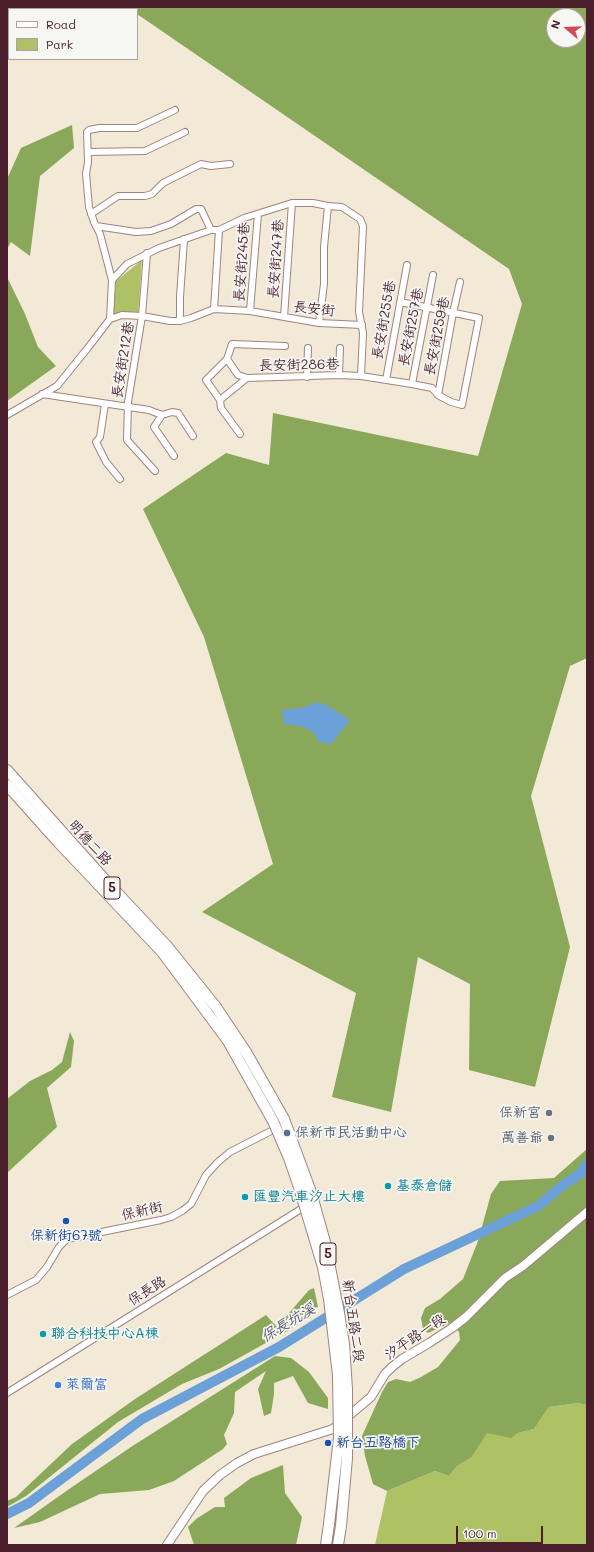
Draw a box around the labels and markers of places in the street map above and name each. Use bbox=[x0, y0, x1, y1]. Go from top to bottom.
place label: 保新宮 bbox=[499, 1105, 541, 1121]
marker: 保新宮 bbox=[544, 1108, 554, 1118]
place label: 保新市民活動中心 bbox=[295, 1125, 407, 1141]
marker: 保新市民活動中心 bbox=[282, 1128, 292, 1138]
place label: 萬善爺 bbox=[501, 1130, 543, 1146]
marker: 萬善爺 bbox=[546, 1133, 556, 1143]
place label: 基泰倉儲 bbox=[396, 1178, 452, 1194]
marker: 基泰倉儲 bbox=[383, 1181, 393, 1191]
place label: 匯豐汽車汐止大樓 bbox=[253, 1189, 365, 1205]
marker: 匯豐汽車汐止大樓 bbox=[240, 1192, 250, 1202]
marker: 保新街67號 bbox=[61, 1216, 71, 1226]
place label: 保新街67號 bbox=[30, 1228, 102, 1244]
place label: 聯合科技中心A棟 bbox=[51, 1326, 159, 1342]
marker: 聯合科技中心A棟 bbox=[38, 1329, 48, 1339]
place label: 萊爾富 bbox=[66, 1377, 108, 1393]
marker: 萊爾富 bbox=[53, 1380, 63, 1390]
place label: 新台五路橋下 bbox=[336, 1435, 420, 1451]
marker: 新台五路橋下 bbox=[323, 1438, 333, 1448]

